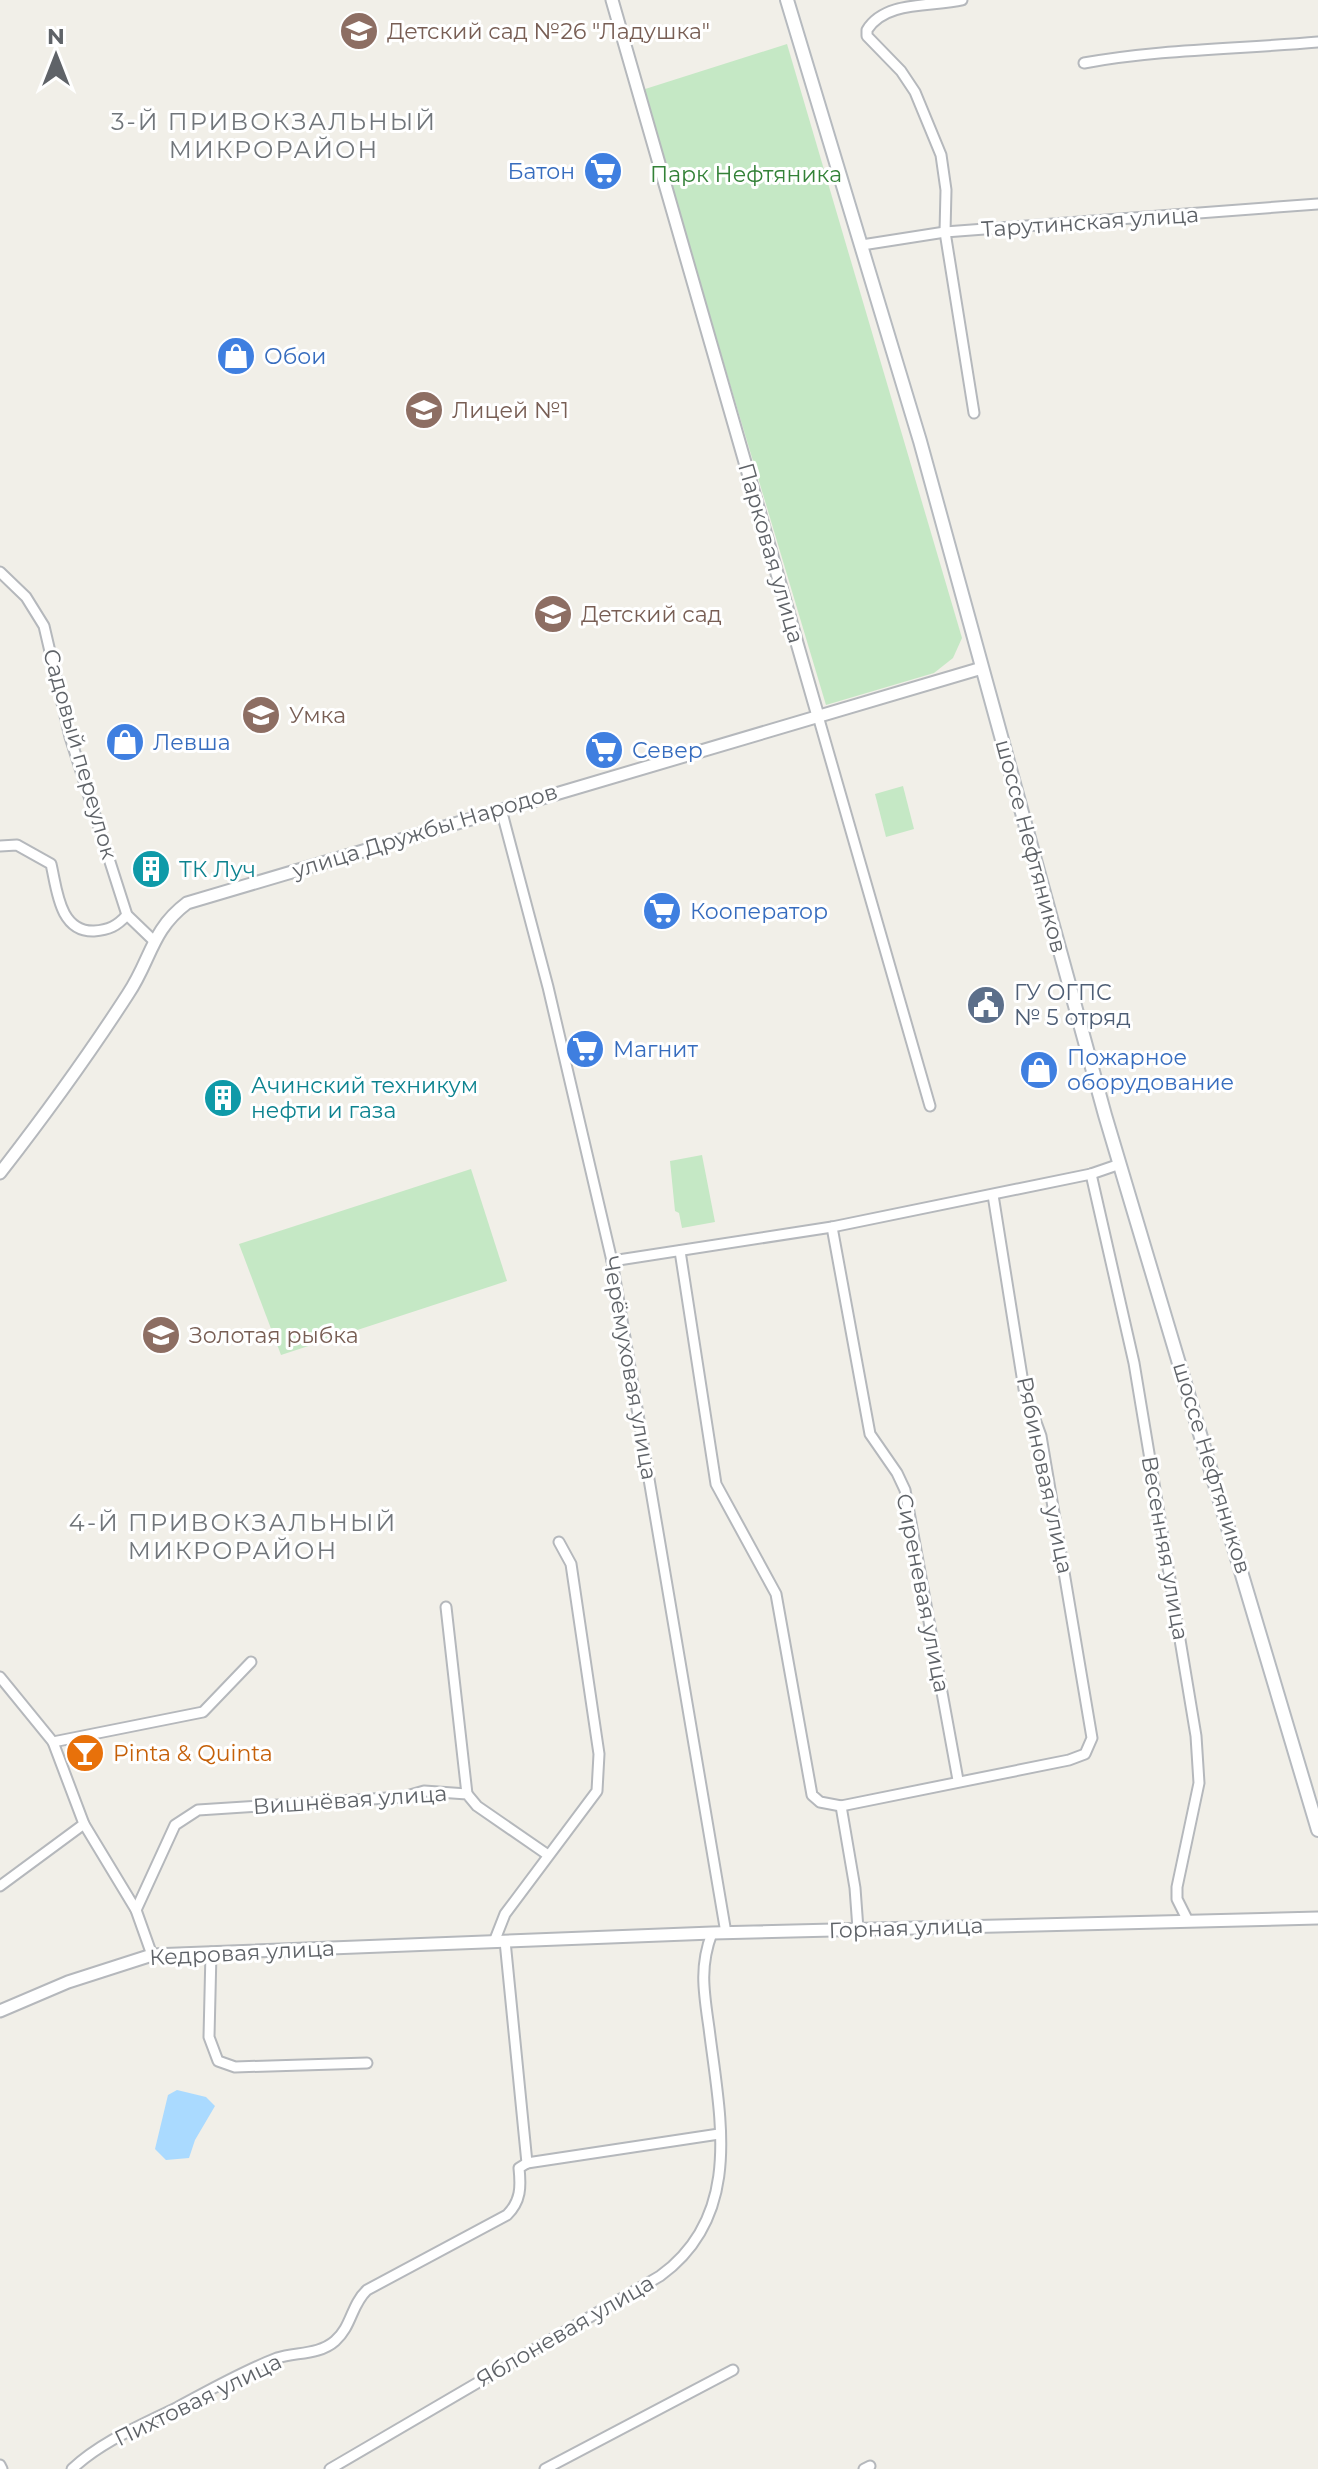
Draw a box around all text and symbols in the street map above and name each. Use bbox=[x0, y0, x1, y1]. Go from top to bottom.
school or university icon: Детский сад №26 "Ладушка" bbox=[338, 10, 380, 52]
north arrow bbox=[16, 16, 96, 96]
place label: Детский сад №26 "Ладушка" bbox=[387, 18, 710, 45]
text: N bbox=[47, 23, 65, 50]
district label: 3-Й ПРИВОКЗАЛЬНЫЙ МИКРОРАЙОН bbox=[111, 107, 437, 164]
supermarket icon: Батон bbox=[582, 150, 624, 192]
place label: Батон bbox=[507, 158, 575, 185]
park label: Парк Нефтяника bbox=[650, 161, 842, 188]
street label: Тарутинская улица bbox=[980, 201, 1200, 243]
shop icon: Обои bbox=[215, 335, 257, 377]
place label: Обои bbox=[264, 343, 326, 370]
school or university icon: Лицей №1 bbox=[403, 389, 445, 431]
place label: Лицей №1 bbox=[452, 397, 569, 424]
street label: Парковая улица bbox=[732, 460, 810, 646]
school or university icon: Детский сад bbox=[532, 593, 574, 635]
place label: Детский сад bbox=[581, 601, 722, 628]
street label: Садовый переулок bbox=[37, 646, 123, 863]
school or university icon: Умка bbox=[240, 694, 282, 736]
place label: Умка bbox=[289, 702, 346, 729]
shop icon: Левша bbox=[104, 721, 146, 763]
place label: Левша bbox=[153, 729, 230, 756]
supermarket icon: Север bbox=[583, 729, 625, 771]
street label: шоссе Нефтяников bbox=[990, 736, 1072, 956]
place label: Север bbox=[632, 737, 703, 764]
street label: улица Дружбы Народов bbox=[288, 778, 561, 885]
building icon: ТК Луч bbox=[130, 848, 172, 890]
place label: ТК Луч bbox=[179, 856, 256, 883]
supermarket icon: Кооператор bbox=[641, 890, 683, 932]
place label: Кооператор bbox=[690, 898, 828, 925]
place label: ГУ ОГПС № 5 отряд bbox=[1014, 979, 1131, 1031]
public building icon: ГУ ОГПС № 5 отряд bbox=[965, 984, 1007, 1026]
supermarket icon: Магнит bbox=[564, 1028, 606, 1070]
place label: Магнит bbox=[613, 1036, 698, 1063]
place label: Пожарное оборудование bbox=[1067, 1044, 1234, 1096]
shop icon: Пожарное оборудование bbox=[1018, 1049, 1060, 1091]
place label: Ачинский техникум нефти и газа bbox=[251, 1072, 478, 1124]
building icon: Ачинский техникум нефти и газа bbox=[202, 1077, 244, 1119]
street label: Черёмуховая улица bbox=[597, 1254, 663, 1482]
school or university icon: Золотая рыбка bbox=[140, 1314, 182, 1356]
place label: Золотая рыбка bbox=[189, 1322, 359, 1349]
street label: шоссе Нефтяников bbox=[1167, 1359, 1257, 1577]
street label: Рябиновая улица bbox=[1011, 1374, 1079, 1576]
street label: Весенняя улица bbox=[1135, 1454, 1195, 1642]
street label: Сиреневая улица bbox=[890, 1491, 956, 1695]
district label: 4-Й ПРИВОКЗАЛЬНЫЙ МИКРОРАЙОН bbox=[69, 1508, 397, 1565]
bar icon: Pinta & Quinta bbox=[64, 1732, 106, 1774]
place label: Pinta & Quinta bbox=[113, 1740, 273, 1767]
street label: Вишнёвая улица bbox=[252, 1780, 448, 1820]
street label: Горная улица bbox=[828, 1912, 984, 1944]
street label: Кедровая улица bbox=[149, 1935, 335, 1971]
street label: Яблоневая улица bbox=[471, 2269, 659, 2393]
street label: Пихтовая улица bbox=[110, 2348, 286, 2452]

